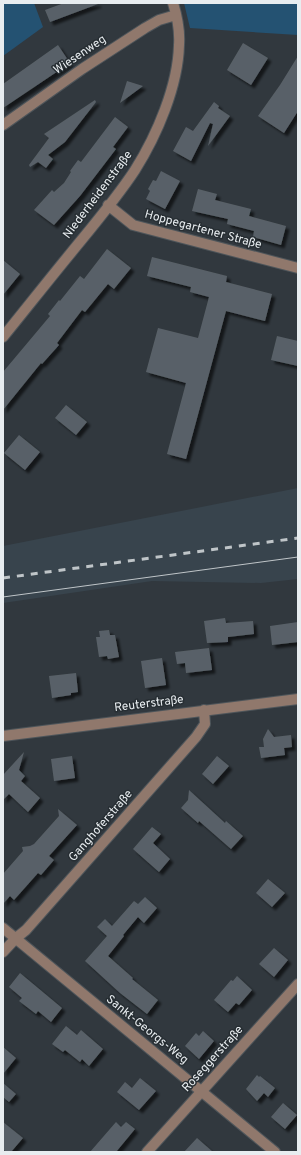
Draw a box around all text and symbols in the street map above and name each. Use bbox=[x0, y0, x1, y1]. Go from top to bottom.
street label: Wiesenweg bbox=[51, 32, 109, 78]
street label: Niederheidenstraße bbox=[60, 148, 136, 242]
street label: Hoppegartener Straße bbox=[143, 207, 263, 253]
street label: Reuterstraße bbox=[113, 692, 185, 716]
street label: Ganghoferstraße bbox=[65, 787, 137, 865]
street label: Sankt-Georgs-Weg bbox=[102, 992, 192, 1068]
street label: Roseggerstraße bbox=[179, 1022, 247, 1096]

